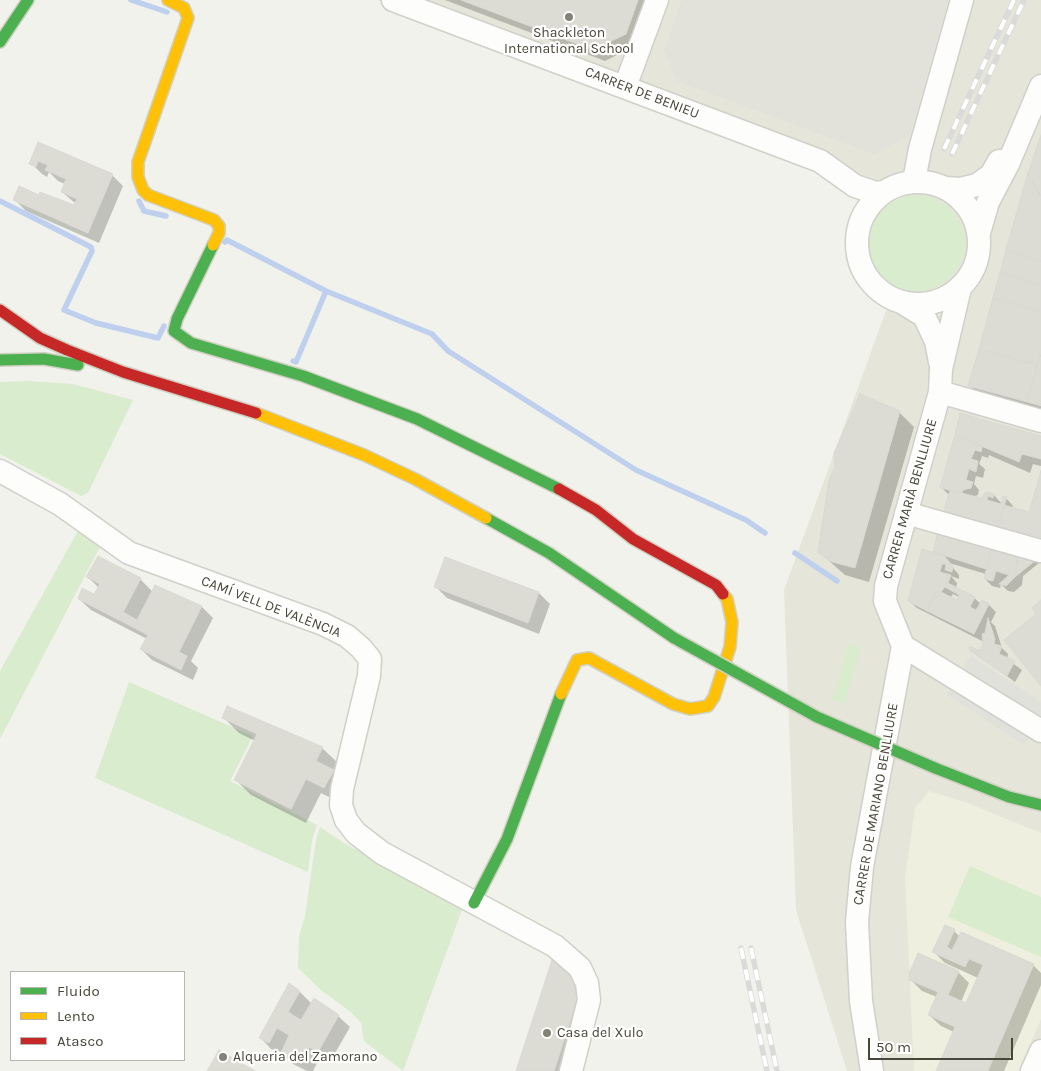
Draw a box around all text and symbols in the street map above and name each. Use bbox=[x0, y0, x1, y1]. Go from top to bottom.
marker: Shackleton International School bbox=[563, 11, 575, 23]
place label: Shackleton International School bbox=[504, 25, 634, 58]
street label: CARRER DE BENIEU bbox=[582, 63, 702, 123]
street label: CARRER MARIÀ BENLLIURE bbox=[879, 417, 941, 581]
street label: CAMÍ VELL DE VALÈNCIA bbox=[199, 573, 343, 641]
street label: CARRER DE MARIANO BENLLIURE bbox=[850, 702, 902, 906]
legend bbox=[10, 971, 185, 1061]
text: Fluido bbox=[57, 982, 100, 1000]
text: Lento bbox=[57, 1007, 95, 1025]
place label: Casa del Xulo bbox=[557, 1025, 643, 1041]
marker: Casa del Xulo bbox=[541, 1027, 553, 1039]
scale bar bbox=[871, 1028, 1016, 1060]
text: Atasco bbox=[57, 1032, 103, 1050]
text: 50 m bbox=[876, 1038, 911, 1056]
place label: Alqueria del Zamorano bbox=[233, 1049, 377, 1065]
marker: Alqueria del Zamorano bbox=[217, 1051, 229, 1063]

